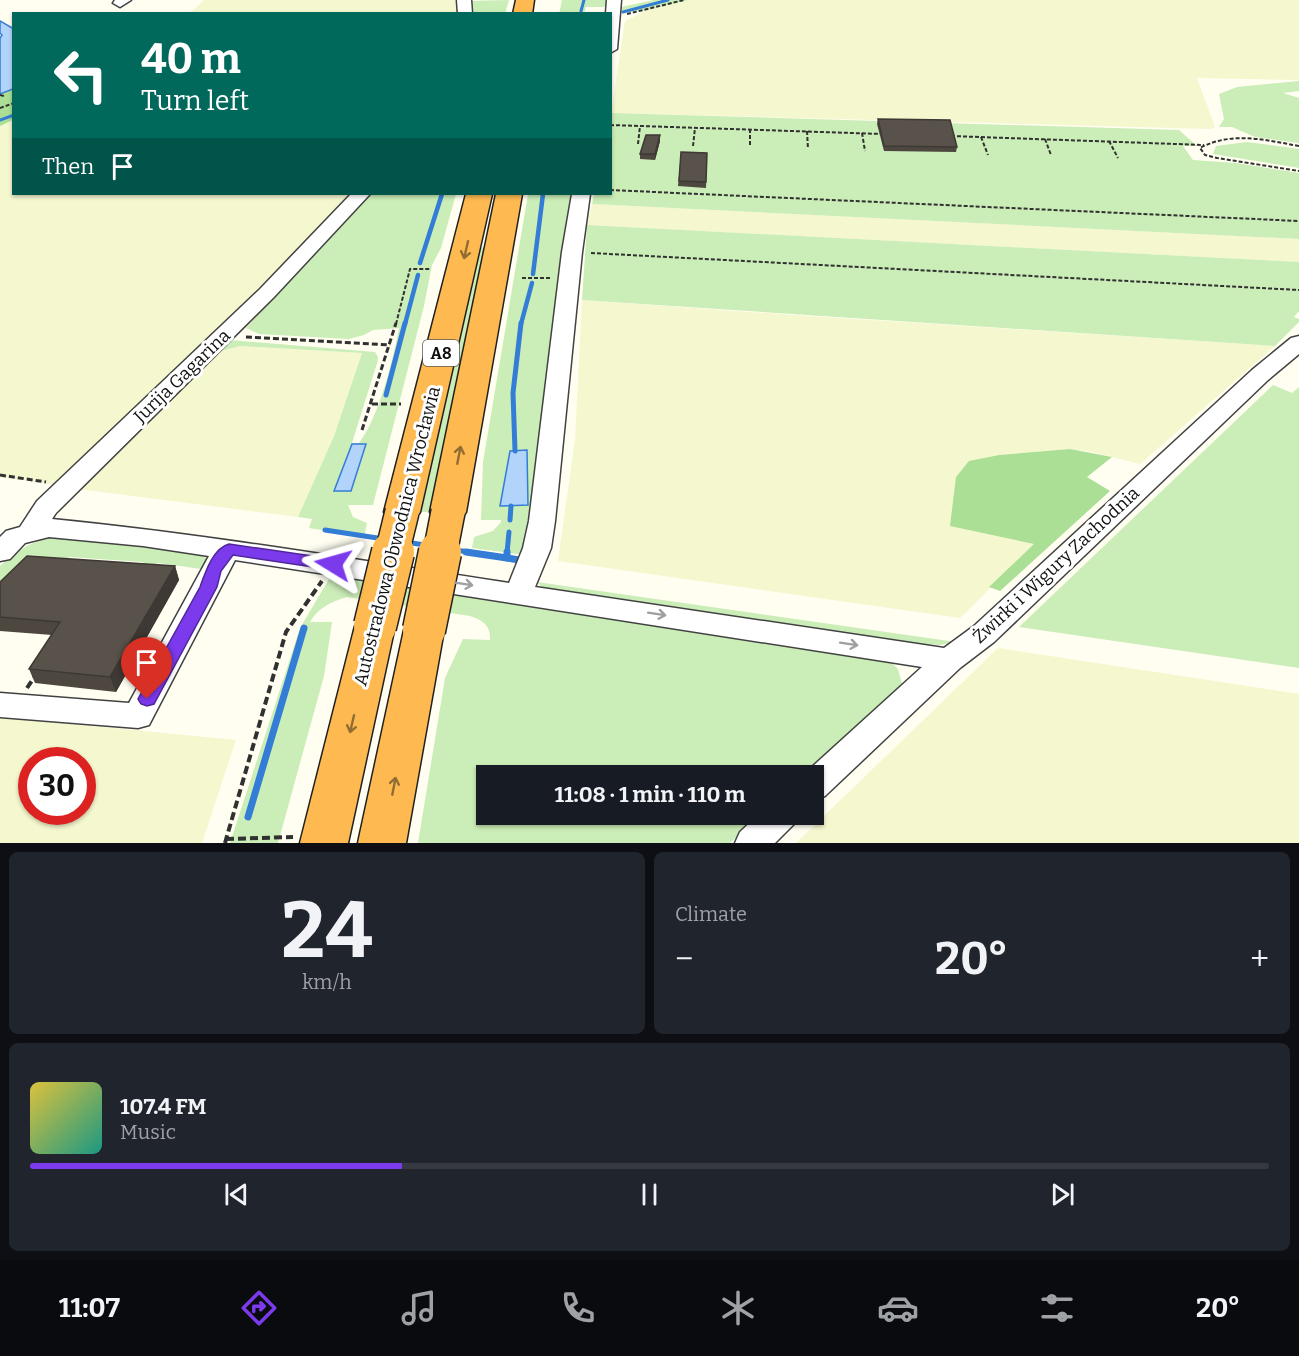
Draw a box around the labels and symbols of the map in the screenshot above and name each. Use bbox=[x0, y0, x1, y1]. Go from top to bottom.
one-way arrow bbox=[459, 241, 471, 260]
street label: Jurija Gagarina bbox=[129, 324, 235, 428]
road number: A8 bbox=[423, 340, 459, 366]
street label: Autostradowa Obwodnica Wrocławia bbox=[349, 384, 445, 688]
one-way arrow bbox=[454, 445, 465, 465]
street label: Żwirki i Wigury Zachodnia bbox=[968, 482, 1144, 648]
position arrow bbox=[301, 532, 365, 596]
one-way arrow bbox=[453, 579, 473, 590]
one-way arrow bbox=[646, 609, 666, 620]
pin bbox=[121, 637, 172, 699]
one-way arrow bbox=[839, 639, 859, 650]
one-way arrow bbox=[346, 714, 358, 733]
speed limit sign: 30 bbox=[18, 747, 96, 825]
one-way arrow bbox=[389, 776, 400, 796]

